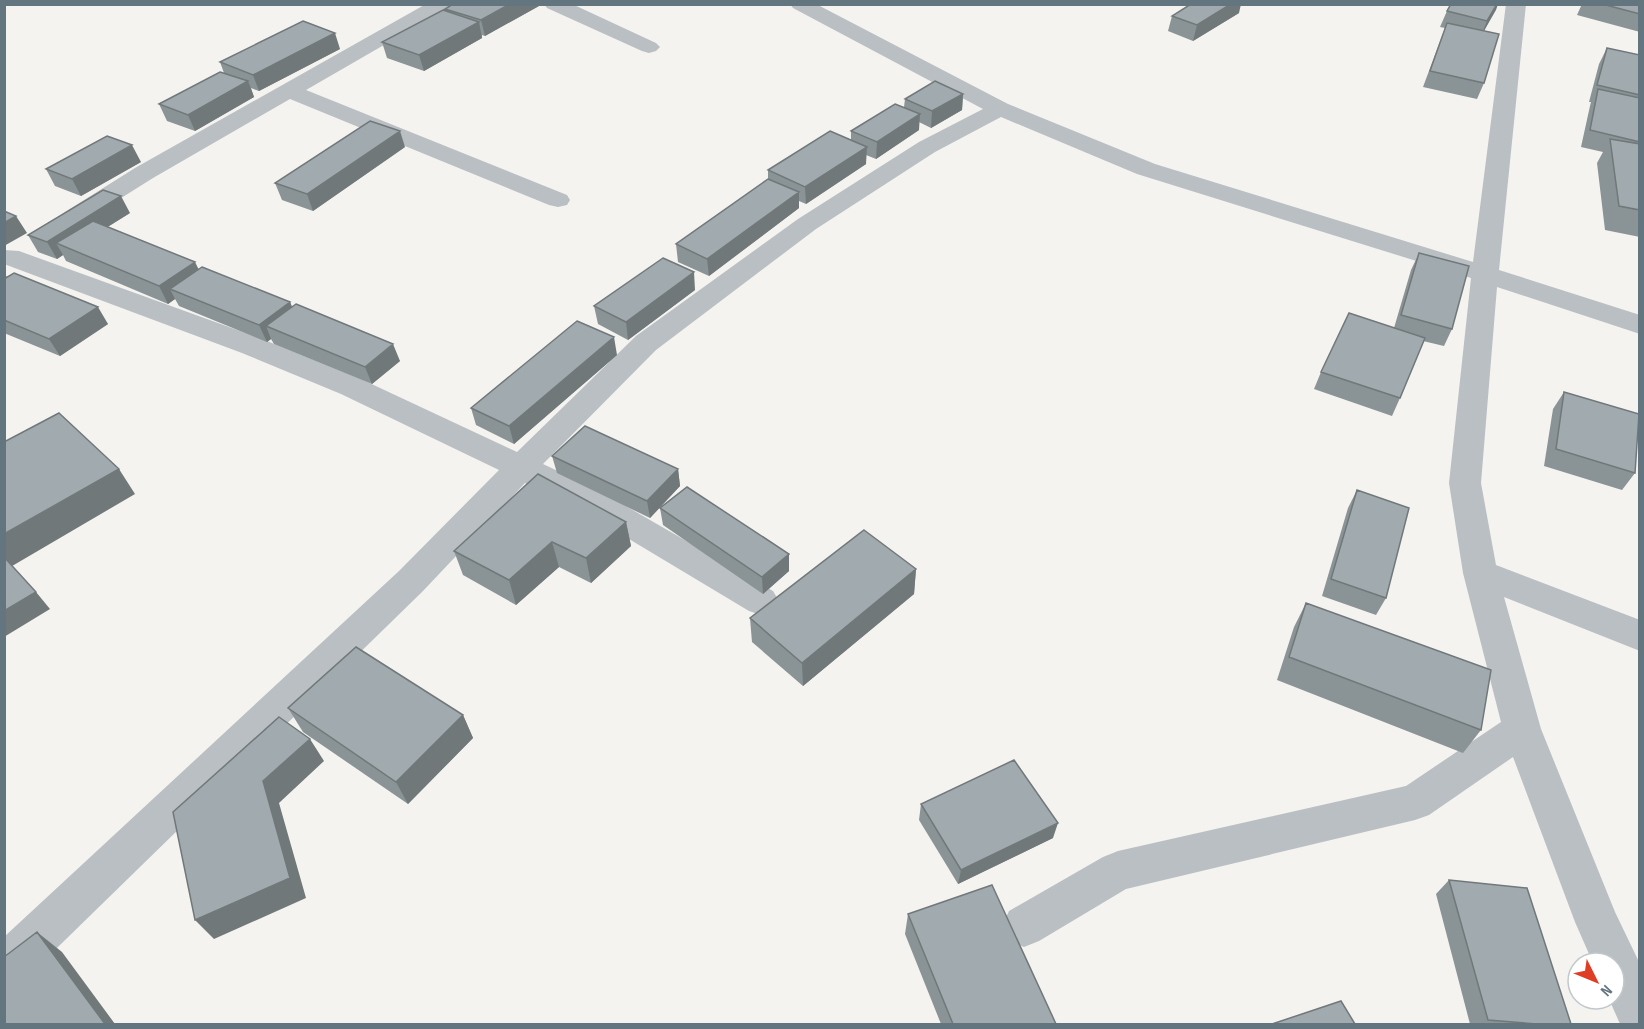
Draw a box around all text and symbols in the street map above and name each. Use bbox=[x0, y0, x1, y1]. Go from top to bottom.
north arrow bbox=[1566, 951, 1626, 1011]
text: N bbox=[1596, 981, 1616, 1000]

